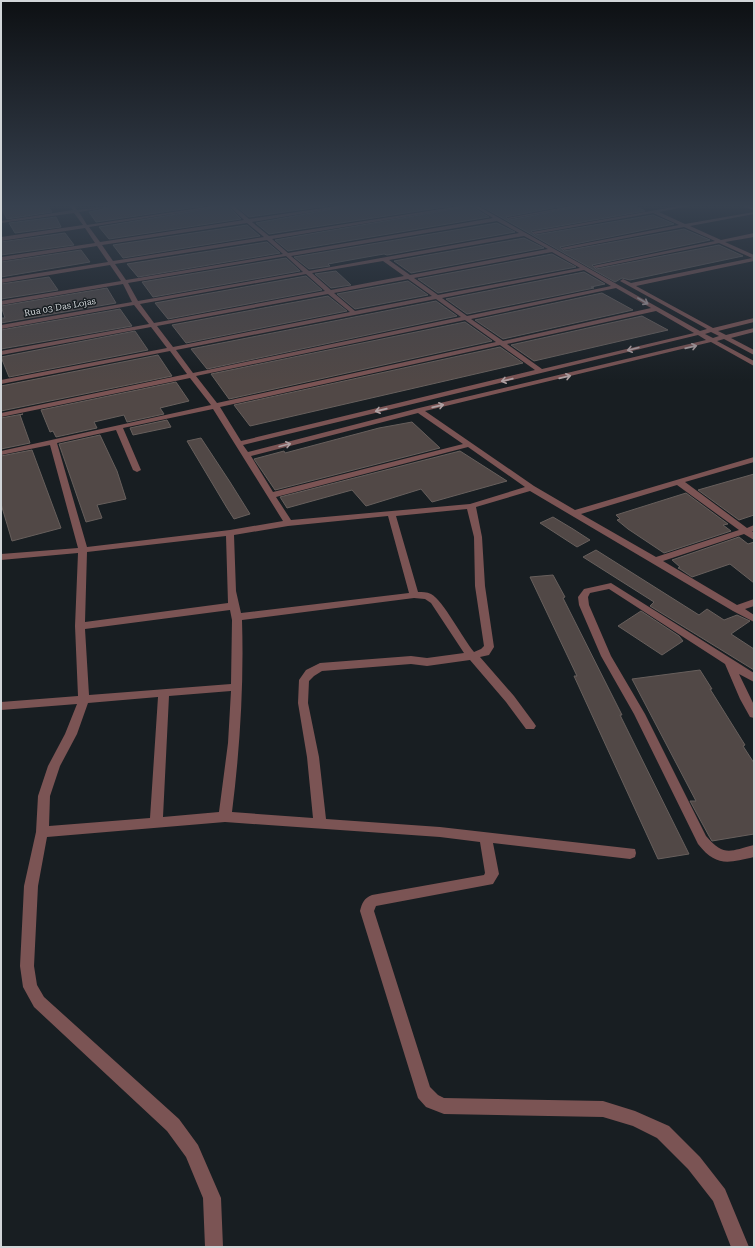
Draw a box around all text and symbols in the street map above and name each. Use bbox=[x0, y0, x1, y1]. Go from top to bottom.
street label: Rua 03 Das Lojas bbox=[23, 296, 97, 318]
one-way arrow bbox=[637, 297, 649, 305]
one-way arrow bbox=[684, 342, 697, 350]
one-way arrow bbox=[627, 346, 640, 353]
one-way arrow bbox=[558, 372, 571, 380]
one-way arrow bbox=[501, 377, 514, 384]
one-way arrow bbox=[431, 402, 444, 410]
one-way arrow bbox=[374, 407, 387, 414]
one-way arrow bbox=[278, 441, 291, 448]

